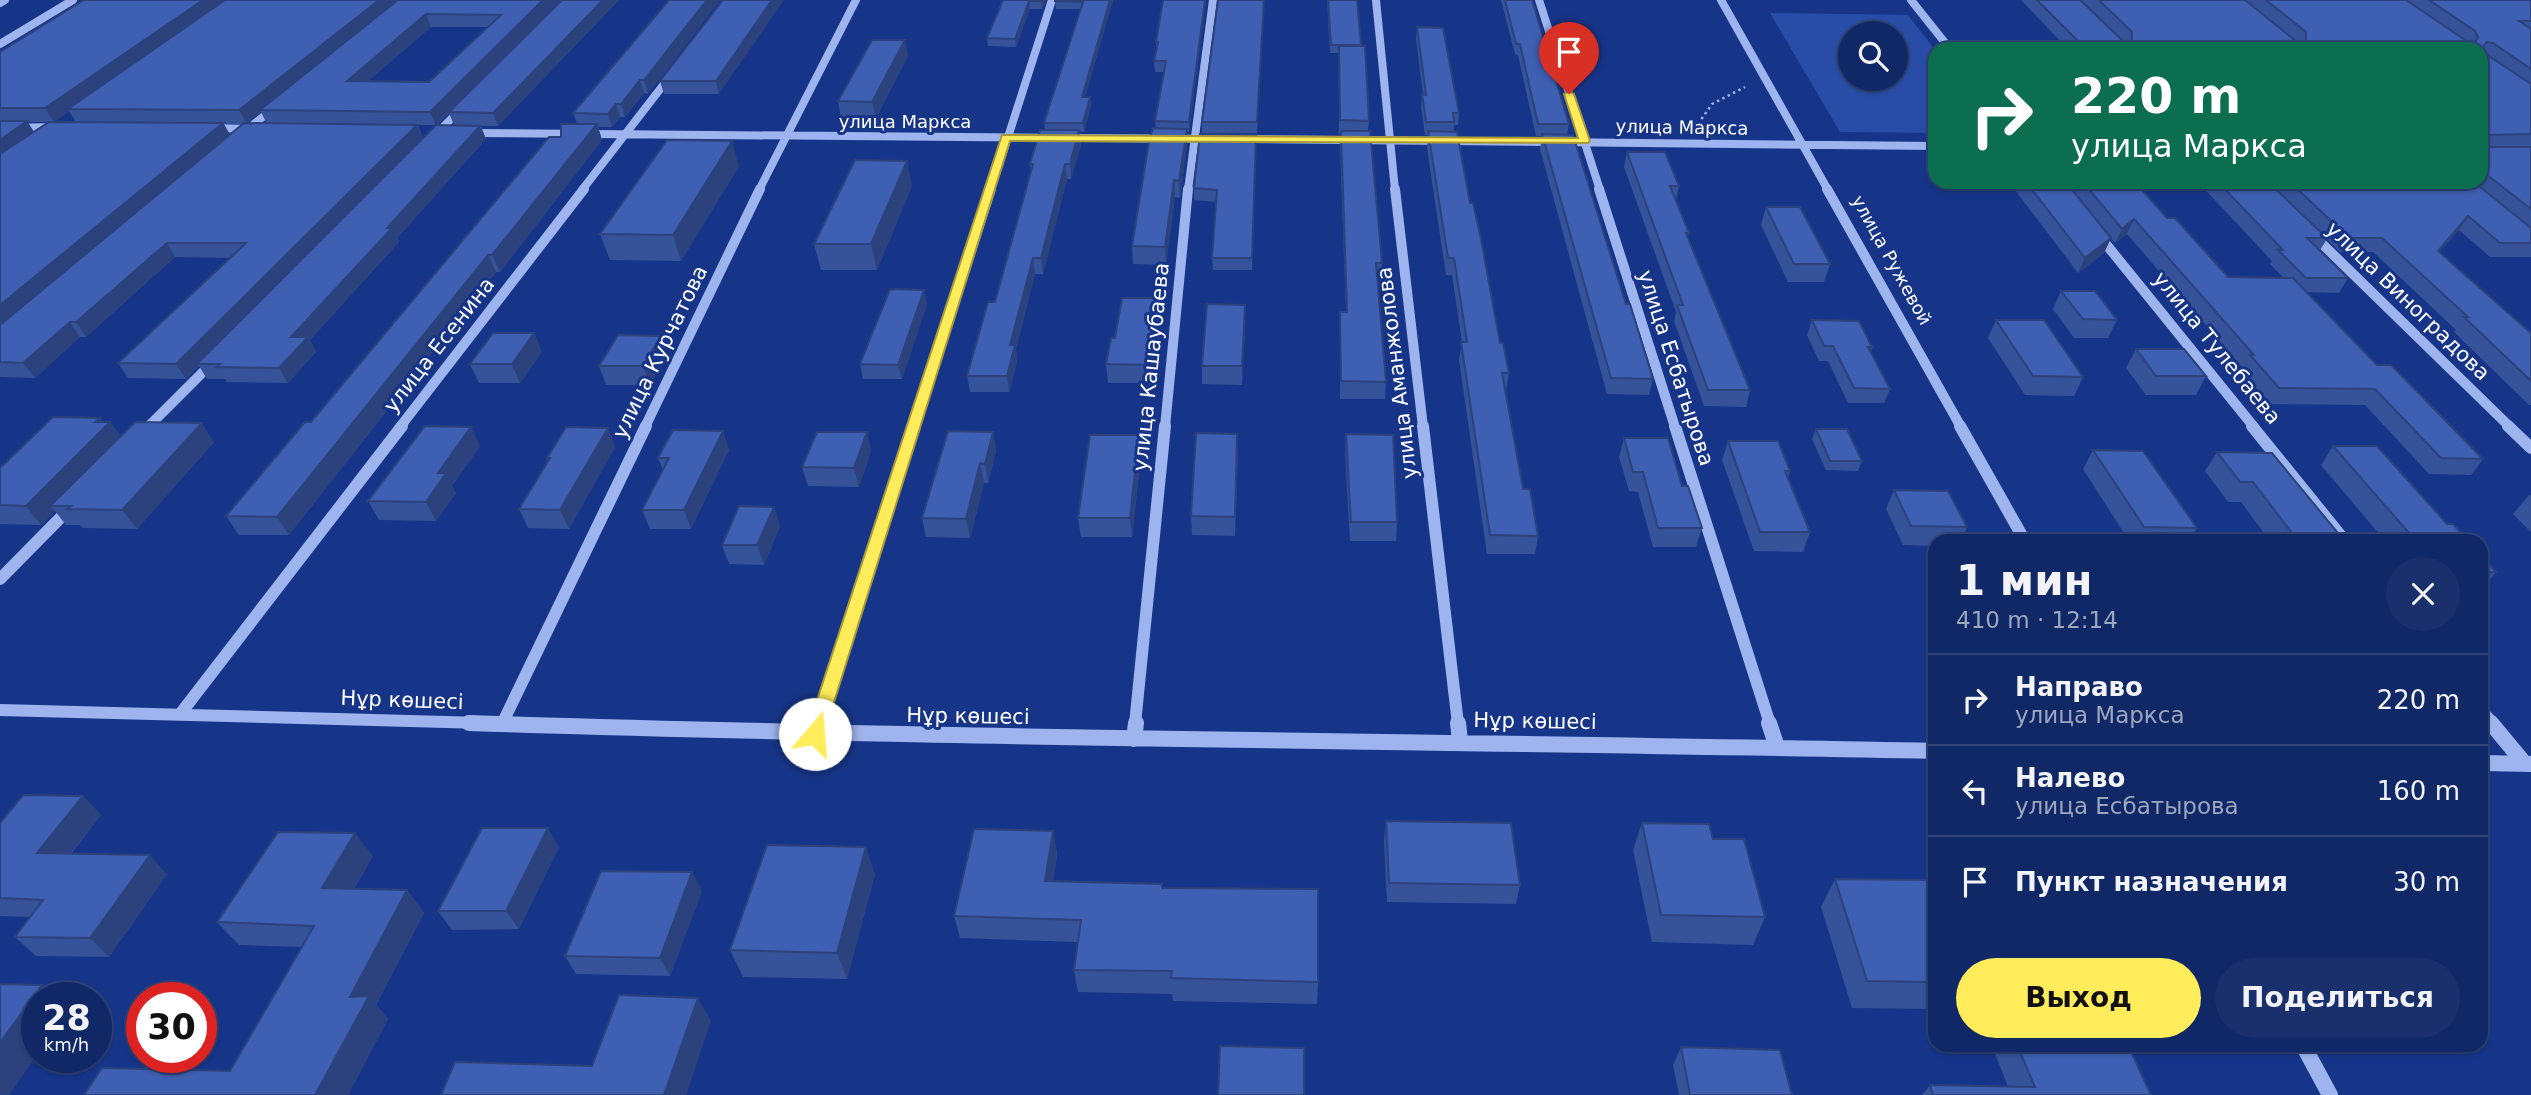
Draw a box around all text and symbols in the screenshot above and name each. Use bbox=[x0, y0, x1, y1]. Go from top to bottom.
map controls bbox=[1838, 21, 1908, 91]
button: search bbox=[1838, 21, 1908, 91]
pin bbox=[1539, 22, 1599, 94]
icon: arrive bbox=[1550, 33, 1588, 71]
text: 220 m bbox=[2071, 68, 2241, 125]
icon: right bbox=[1956, 70, 2047, 161]
street label: улица Маркса bbox=[839, 111, 971, 132]
street label: улица Маркса bbox=[1615, 115, 1749, 139]
text: улица Маркса bbox=[2071, 127, 2307, 165]
street label: улица Ружевой bbox=[1848, 192, 1936, 328]
street label: улица Виноградова bbox=[2321, 217, 2495, 385]
street label: улица Курчатова bbox=[608, 262, 712, 442]
street label: улица Кашаубаева bbox=[1128, 262, 1174, 472]
street label: улица Аманжолова bbox=[1372, 266, 1422, 480]
street label: улица Есбатырова bbox=[1633, 267, 1719, 469]
street label: улица Тулебаева bbox=[2148, 267, 2286, 429]
street label: улица Есенина bbox=[379, 273, 499, 417]
text: 1 мин bbox=[1956, 556, 2093, 605]
button: close bbox=[2386, 557, 2460, 631]
text: 410 m · 12:14 bbox=[1956, 607, 2118, 633]
text: Направо bbox=[2015, 672, 2143, 702]
icon: right bbox=[1956, 681, 1994, 719]
text: 220 m bbox=[2377, 685, 2460, 715]
street label: Нұр көшесі bbox=[340, 686, 464, 714]
position arrow bbox=[778, 697, 852, 771]
text: улица Маркса bbox=[2015, 702, 2185, 728]
street label: Нұр көшесі bbox=[906, 703, 1030, 729]
street label: Нұр көшесі bbox=[1473, 708, 1597, 734]
text: Налево bbox=[2015, 763, 2125, 793]
icon: left bbox=[1956, 772, 1994, 810]
text: 160 m bbox=[2377, 776, 2460, 806]
text: улица Есбатырова bbox=[2015, 793, 2239, 819]
icon: arrive bbox=[1956, 863, 1994, 901]
text: Пункт назначения bbox=[2015, 867, 2288, 897]
text: 30 m bbox=[2393, 867, 2460, 897]
button: Выход bbox=[1956, 958, 2201, 1038]
button: Поделиться bbox=[2215, 958, 2460, 1038]
speed limit sign: 30 bbox=[126, 982, 217, 1073]
text: 28 bbox=[42, 998, 91, 1038]
text: km/h bbox=[44, 1034, 89, 1055]

